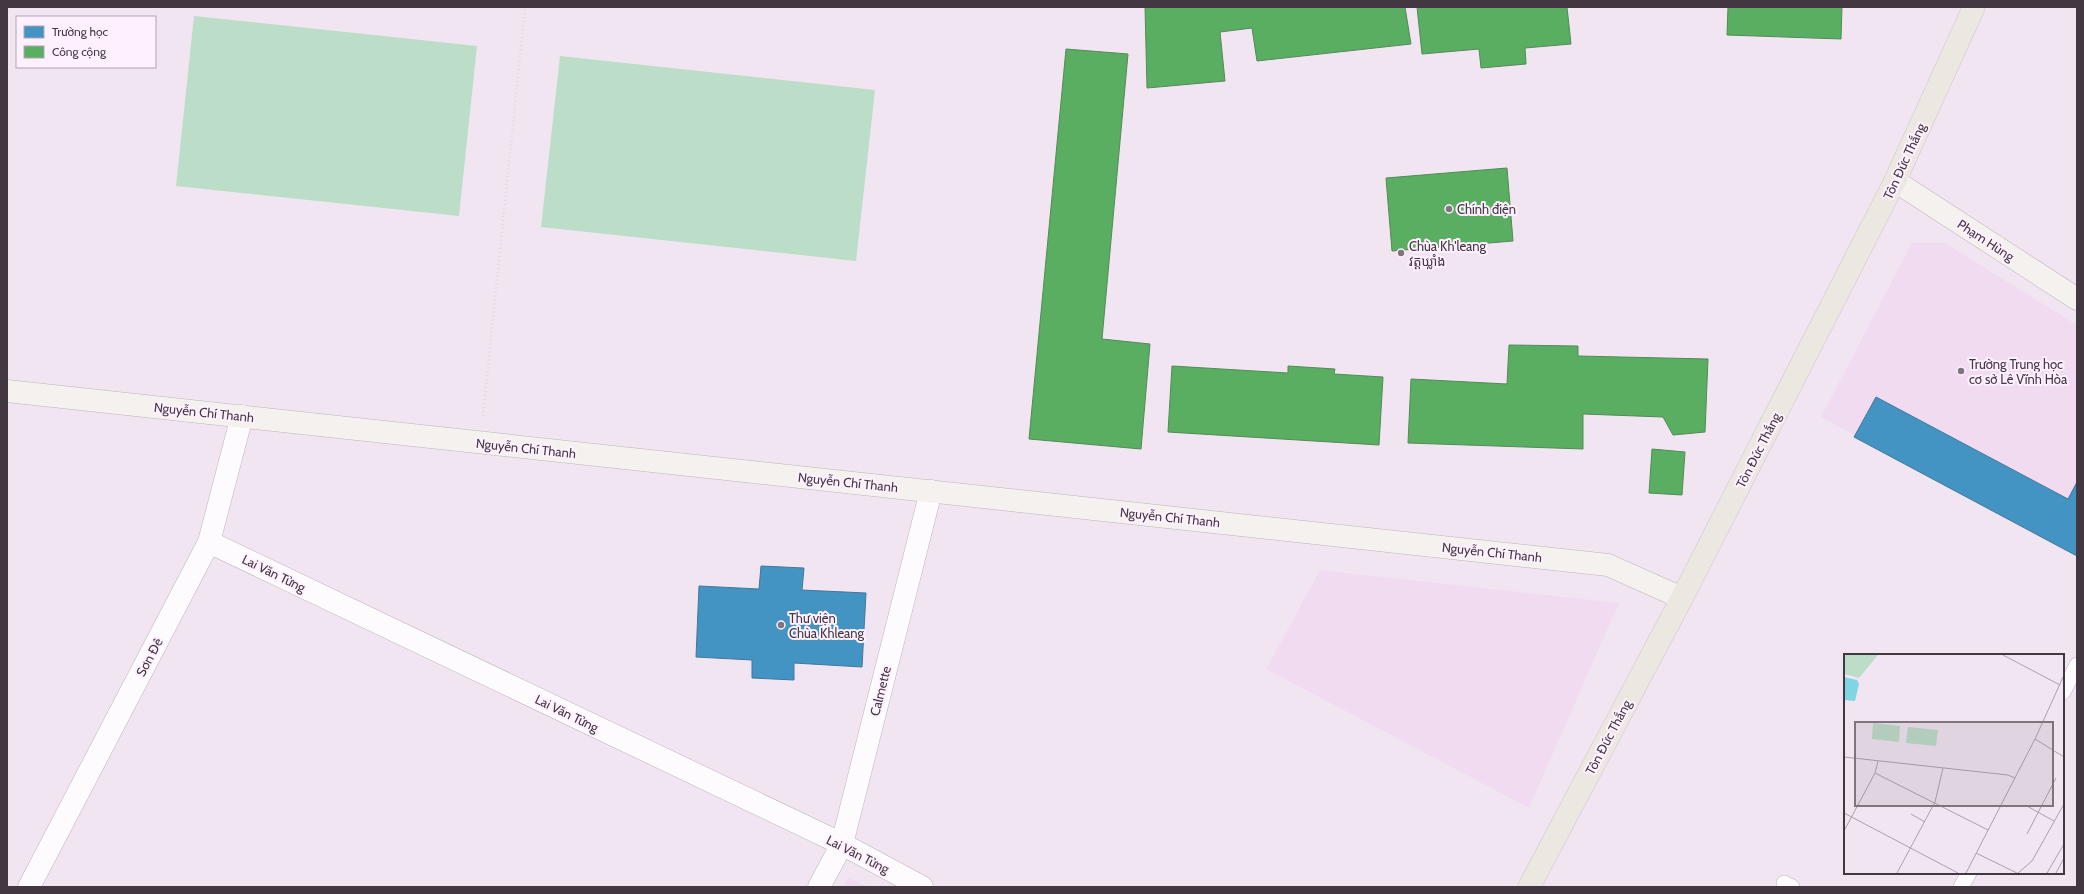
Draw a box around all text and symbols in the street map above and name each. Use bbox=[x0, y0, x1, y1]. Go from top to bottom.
legend bbox=[16, 16, 156, 68]
text: Trường học bbox=[52, 24, 109, 39]
text: Công cộng bbox=[52, 44, 107, 59]
street label: Tôn Đức Thắng bbox=[1879, 120, 1929, 202]
place label: Chính điện bbox=[1457, 201, 1516, 217]
marker: Chính điện bbox=[1444, 204, 1454, 214]
street label: Phạm Hùng bbox=[1955, 216, 2018, 265]
place label: Chùa Kh'leang វត្តឃ្លាំង bbox=[1409, 238, 1487, 270]
marker: Chùa Kh'leang វត្តឃ្លាំង bbox=[1396, 248, 1406, 258]
place label: Trường Trung học cơ sở Lê Vĩnh Hòa bbox=[1969, 356, 2068, 387]
marker: Trường Trung học cơ sở Lê Vĩnh Hòa bbox=[1956, 366, 1966, 376]
street label: Nguyễn Chí Thanh bbox=[153, 399, 255, 425]
street label: Tôn Đức Thắng bbox=[1732, 409, 1784, 490]
street label: Nguyễn Chí Thanh bbox=[475, 435, 577, 461]
street label: Nguyễn Chí Thanh bbox=[797, 469, 899, 495]
street label: Nguyễn Chí Thanh bbox=[1119, 504, 1221, 530]
street label: Nguyễn Chí Thanh bbox=[1441, 539, 1543, 565]
street label: Lai Văn Tửng bbox=[240, 551, 309, 595]
place label: Thư viện Chùa Khleang bbox=[789, 610, 865, 641]
marker: Thư viện Chùa Khleang bbox=[776, 620, 786, 630]
street label: Sơn Đê bbox=[132, 635, 166, 679]
inset map bbox=[1844, 654, 2064, 874]
street label: Calmette bbox=[866, 664, 894, 718]
street label: Lai Văn Tửng bbox=[533, 691, 602, 735]
street label: Tôn Đức Thắng bbox=[1582, 696, 1635, 777]
street label: Lai Văn Tửng bbox=[824, 831, 893, 877]

